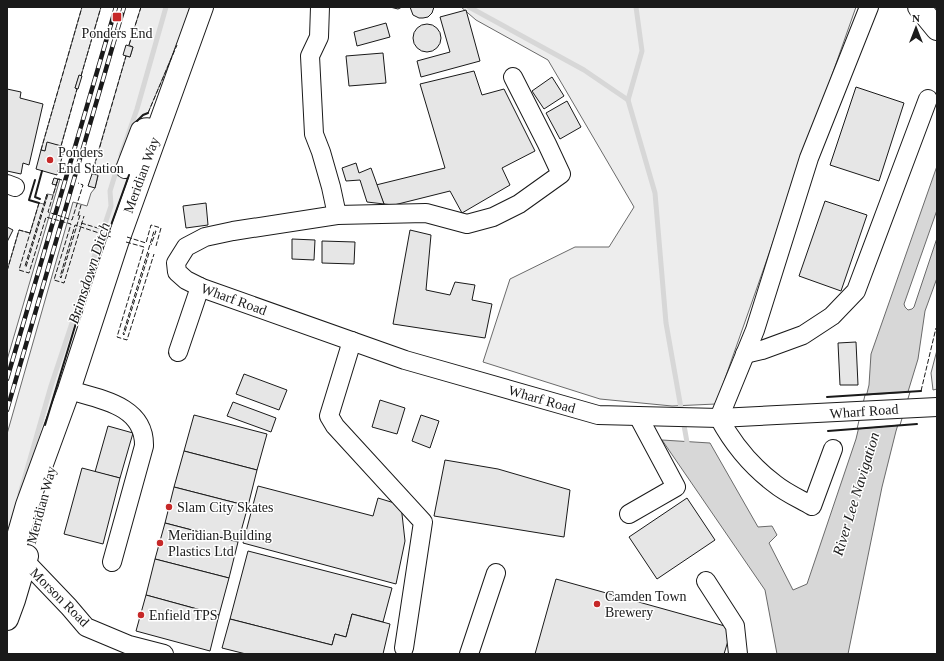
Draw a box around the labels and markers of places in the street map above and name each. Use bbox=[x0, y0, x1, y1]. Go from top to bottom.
marker: Ponders End bbox=[111, 11, 123, 23]
place label: Ponders End bbox=[81, 26, 153, 41]
place label: Ponders End Station bbox=[58, 145, 124, 176]
marker: Ponders End Station bbox=[45, 155, 55, 165]
place label: Slam City Skates bbox=[177, 500, 273, 515]
marker: Slam City Skates bbox=[164, 502, 174, 512]
place label: Meridian Building Plastics Ltd bbox=[168, 528, 272, 559]
marker: Meridian Building Plastics Ltd bbox=[155, 538, 165, 548]
place label: Camden Town Brewery bbox=[605, 589, 687, 620]
marker: Camden Town Brewery bbox=[592, 599, 602, 609]
place label: Enfield TPS bbox=[149, 608, 218, 623]
marker: Enfield TPS bbox=[136, 610, 146, 620]

